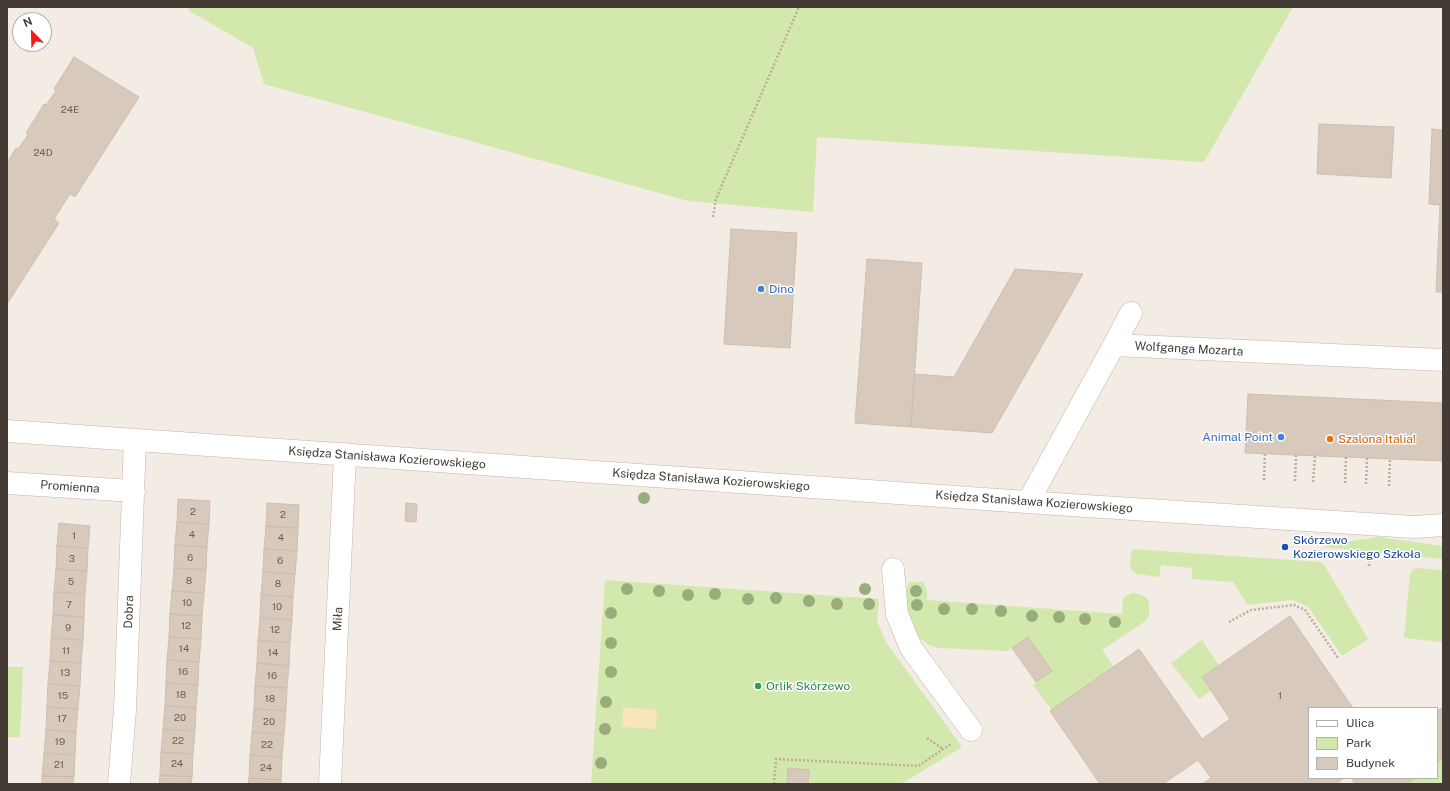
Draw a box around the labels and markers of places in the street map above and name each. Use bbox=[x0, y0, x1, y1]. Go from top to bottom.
place label: Dino bbox=[769, 282, 794, 296]
marker: Dino bbox=[756, 284, 766, 294]
place label: Animal Point bbox=[1202, 430, 1273, 444]
marker: Animal Point bbox=[1276, 432, 1286, 442]
place label: Szalona Italia! bbox=[1338, 432, 1416, 446]
marker: Szalona Italia! bbox=[1325, 434, 1335, 444]
place label: Skórzewo Kozierowskiego Szkoła bbox=[1293, 533, 1421, 561]
marker: Skórzewo Kozierowskiego Szkoła bbox=[1280, 542, 1290, 552]
place label: Orlik Skórzewo bbox=[766, 679, 850, 693]
marker: Orlik Skórzewo bbox=[753, 681, 763, 691]

